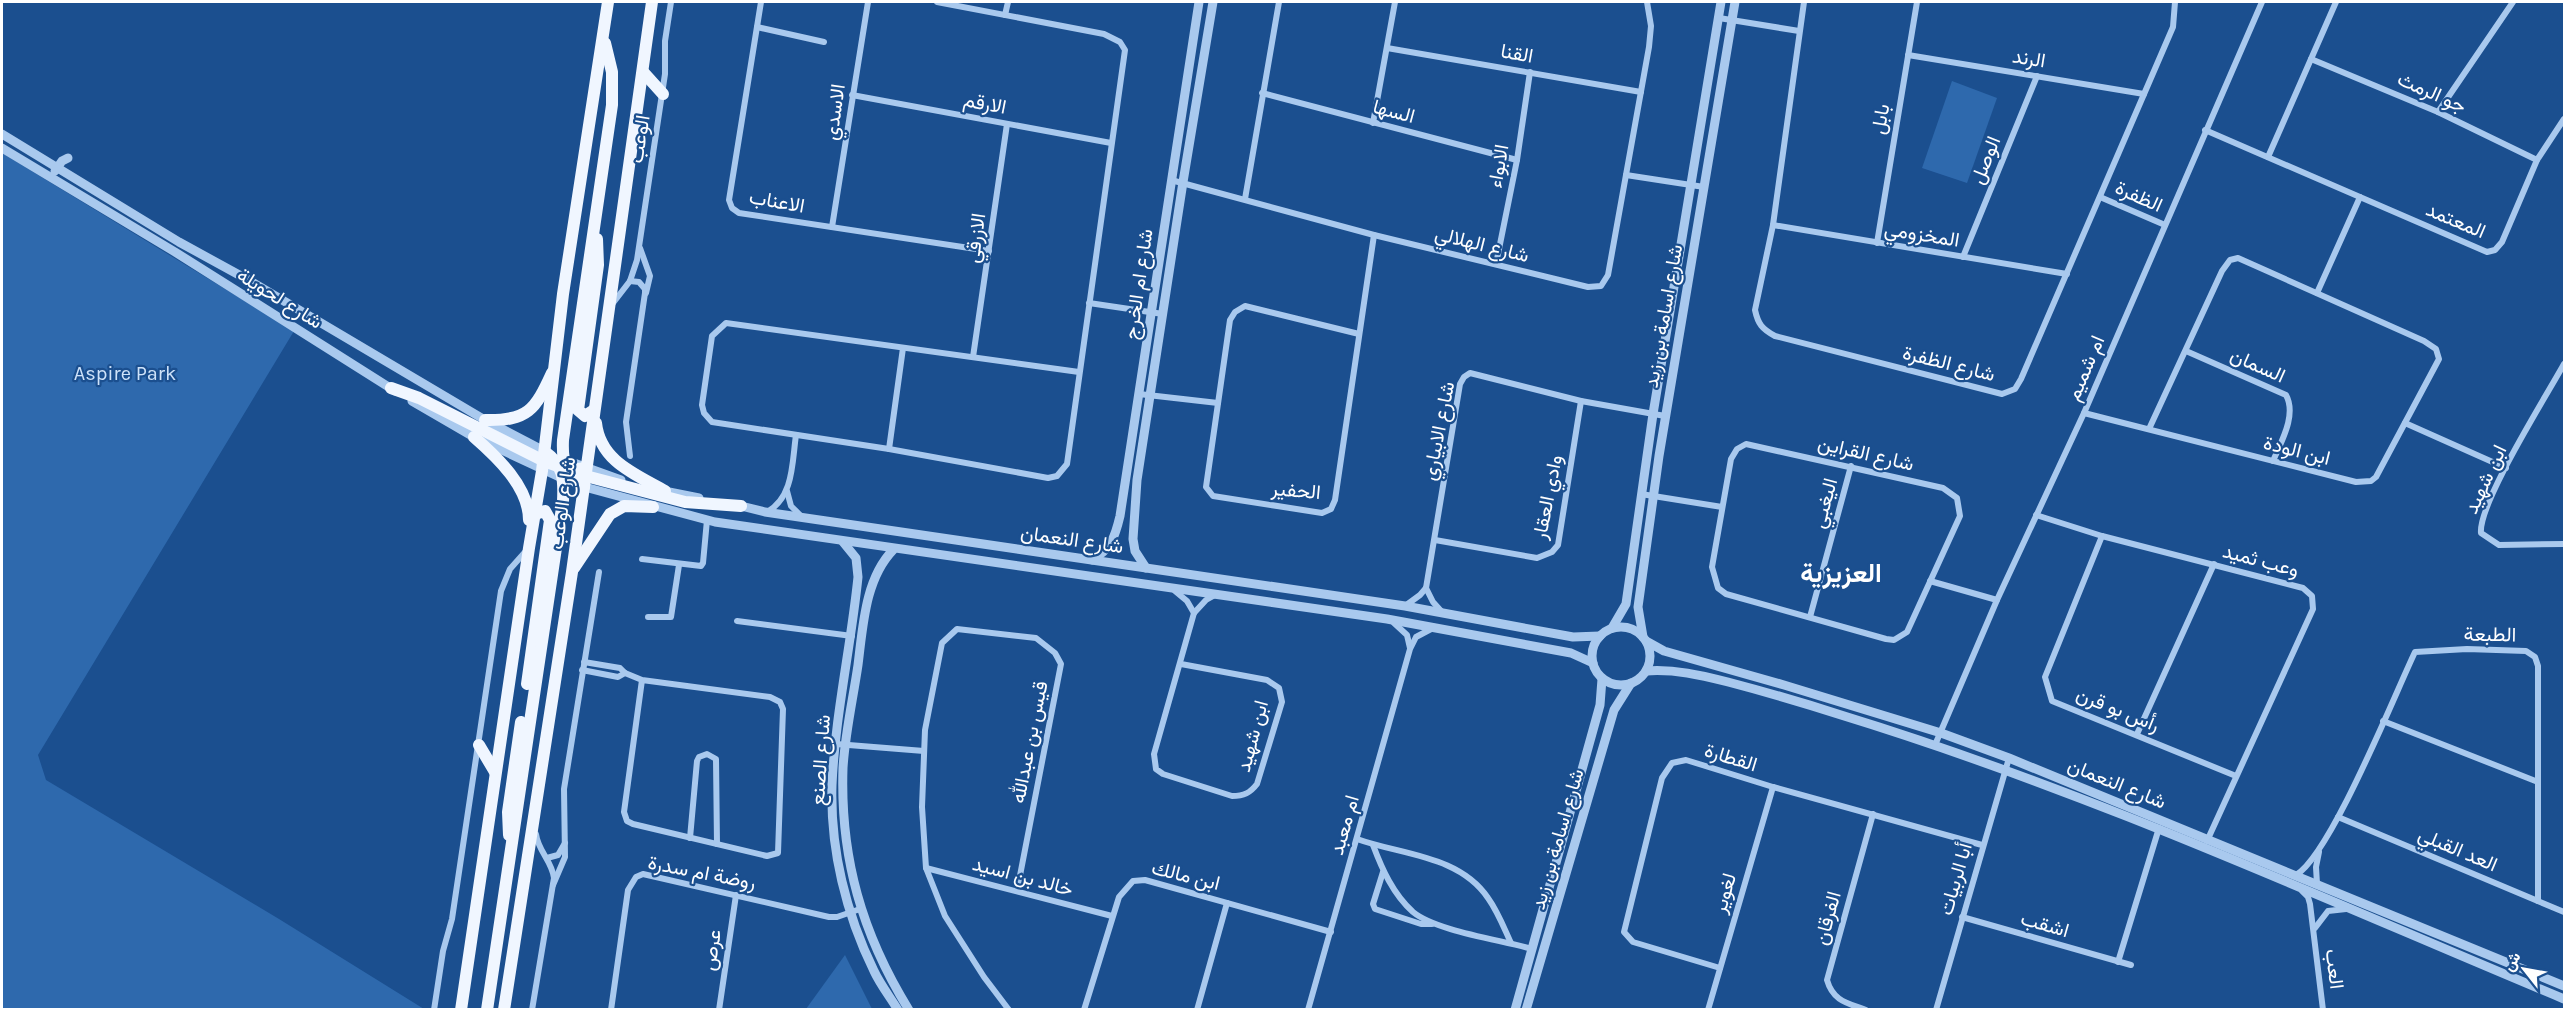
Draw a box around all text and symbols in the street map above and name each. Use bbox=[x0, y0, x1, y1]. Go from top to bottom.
street label: القنا bbox=[1499, 39, 1535, 68]
street label: الرند bbox=[2011, 45, 2047, 73]
street label: جو الرمث bbox=[2393, 67, 2470, 119]
street label: الاسدي bbox=[819, 82, 855, 142]
street label: الارقم bbox=[961, 88, 1008, 120]
street label: السها bbox=[1370, 95, 1417, 129]
street label: بابل bbox=[1867, 102, 1894, 136]
street label: الوعب bbox=[624, 113, 656, 165]
street label: الوصل bbox=[1966, 133, 2006, 188]
street label: الابواء bbox=[1483, 143, 1515, 190]
street label: الظفرة bbox=[2111, 176, 2166, 218]
street label: الاعناب bbox=[747, 185, 806, 218]
street label: المعتمد bbox=[2423, 198, 2489, 243]
street label: الازرقي bbox=[961, 212, 995, 265]
street label: المخزومي bbox=[1882, 217, 1961, 257]
street label: شارع الهلالي bbox=[1431, 222, 1531, 272]
street label: شارع ام الخرج bbox=[1119, 227, 1160, 341]
street label: شارع اسامة بن زيد bbox=[1640, 243, 1689, 390]
street label: شارع لحويلة bbox=[232, 263, 327, 335]
street label: ام شميم bbox=[2062, 332, 2110, 405]
street label: شارع الظفرة bbox=[1900, 341, 1997, 388]
street label: السمان bbox=[2227, 343, 2289, 388]
park label: Aspire Park bbox=[74, 362, 176, 385]
street label: شارع الابياري bbox=[1418, 380, 1464, 483]
street label: شارع القراين bbox=[1815, 431, 1916, 478]
street label: ابن الودة bbox=[2261, 431, 2333, 471]
street label: ابن شهيد bbox=[2460, 441, 2512, 518]
street label: وادي العقار bbox=[1528, 453, 1572, 543]
street label: شارع الوعب bbox=[545, 455, 582, 551]
street label: اليغبي bbox=[1807, 476, 1847, 532]
street label: الحفير bbox=[1269, 477, 1322, 505]
street label: شارع النعمان bbox=[1019, 521, 1125, 560]
street label: وعب ثميد bbox=[2220, 539, 2302, 583]
district label: العزيزية bbox=[1800, 558, 1882, 589]
street label: الطبعة bbox=[2463, 623, 2517, 646]
street label: قيس بن عبدالله bbox=[1005, 679, 1053, 805]
street label: رأس بو قرن bbox=[2072, 682, 2163, 738]
street label: ابن شهيد bbox=[1232, 698, 1274, 775]
street label: شارع الصنع bbox=[806, 714, 837, 807]
street label: القطارة bbox=[1702, 739, 1760, 777]
street label: شارع النعمان bbox=[2064, 753, 2169, 815]
street label: شارع اسامة بن زيد bbox=[1526, 766, 1590, 913]
street label: ام معبد bbox=[1325, 793, 1365, 858]
street label: العد القبلي bbox=[2413, 822, 2501, 881]
street label: أبا الربيات bbox=[1934, 840, 1978, 918]
street label: روضة ام سدرة bbox=[646, 851, 758, 895]
street label: خالد بن اسيد bbox=[970, 852, 1076, 901]
street label: ابن مالك bbox=[1149, 856, 1222, 895]
street label: لغوير bbox=[1708, 870, 1742, 917]
street label: الفرقان bbox=[1809, 889, 1847, 948]
street label: اشقب bbox=[2018, 907, 2072, 942]
street label: عرص bbox=[697, 928, 727, 973]
north arrow bbox=[2494, 939, 2554, 999]
street label: العب bbox=[2321, 948, 2348, 991]
text: ش bbox=[2498, 948, 2525, 975]

